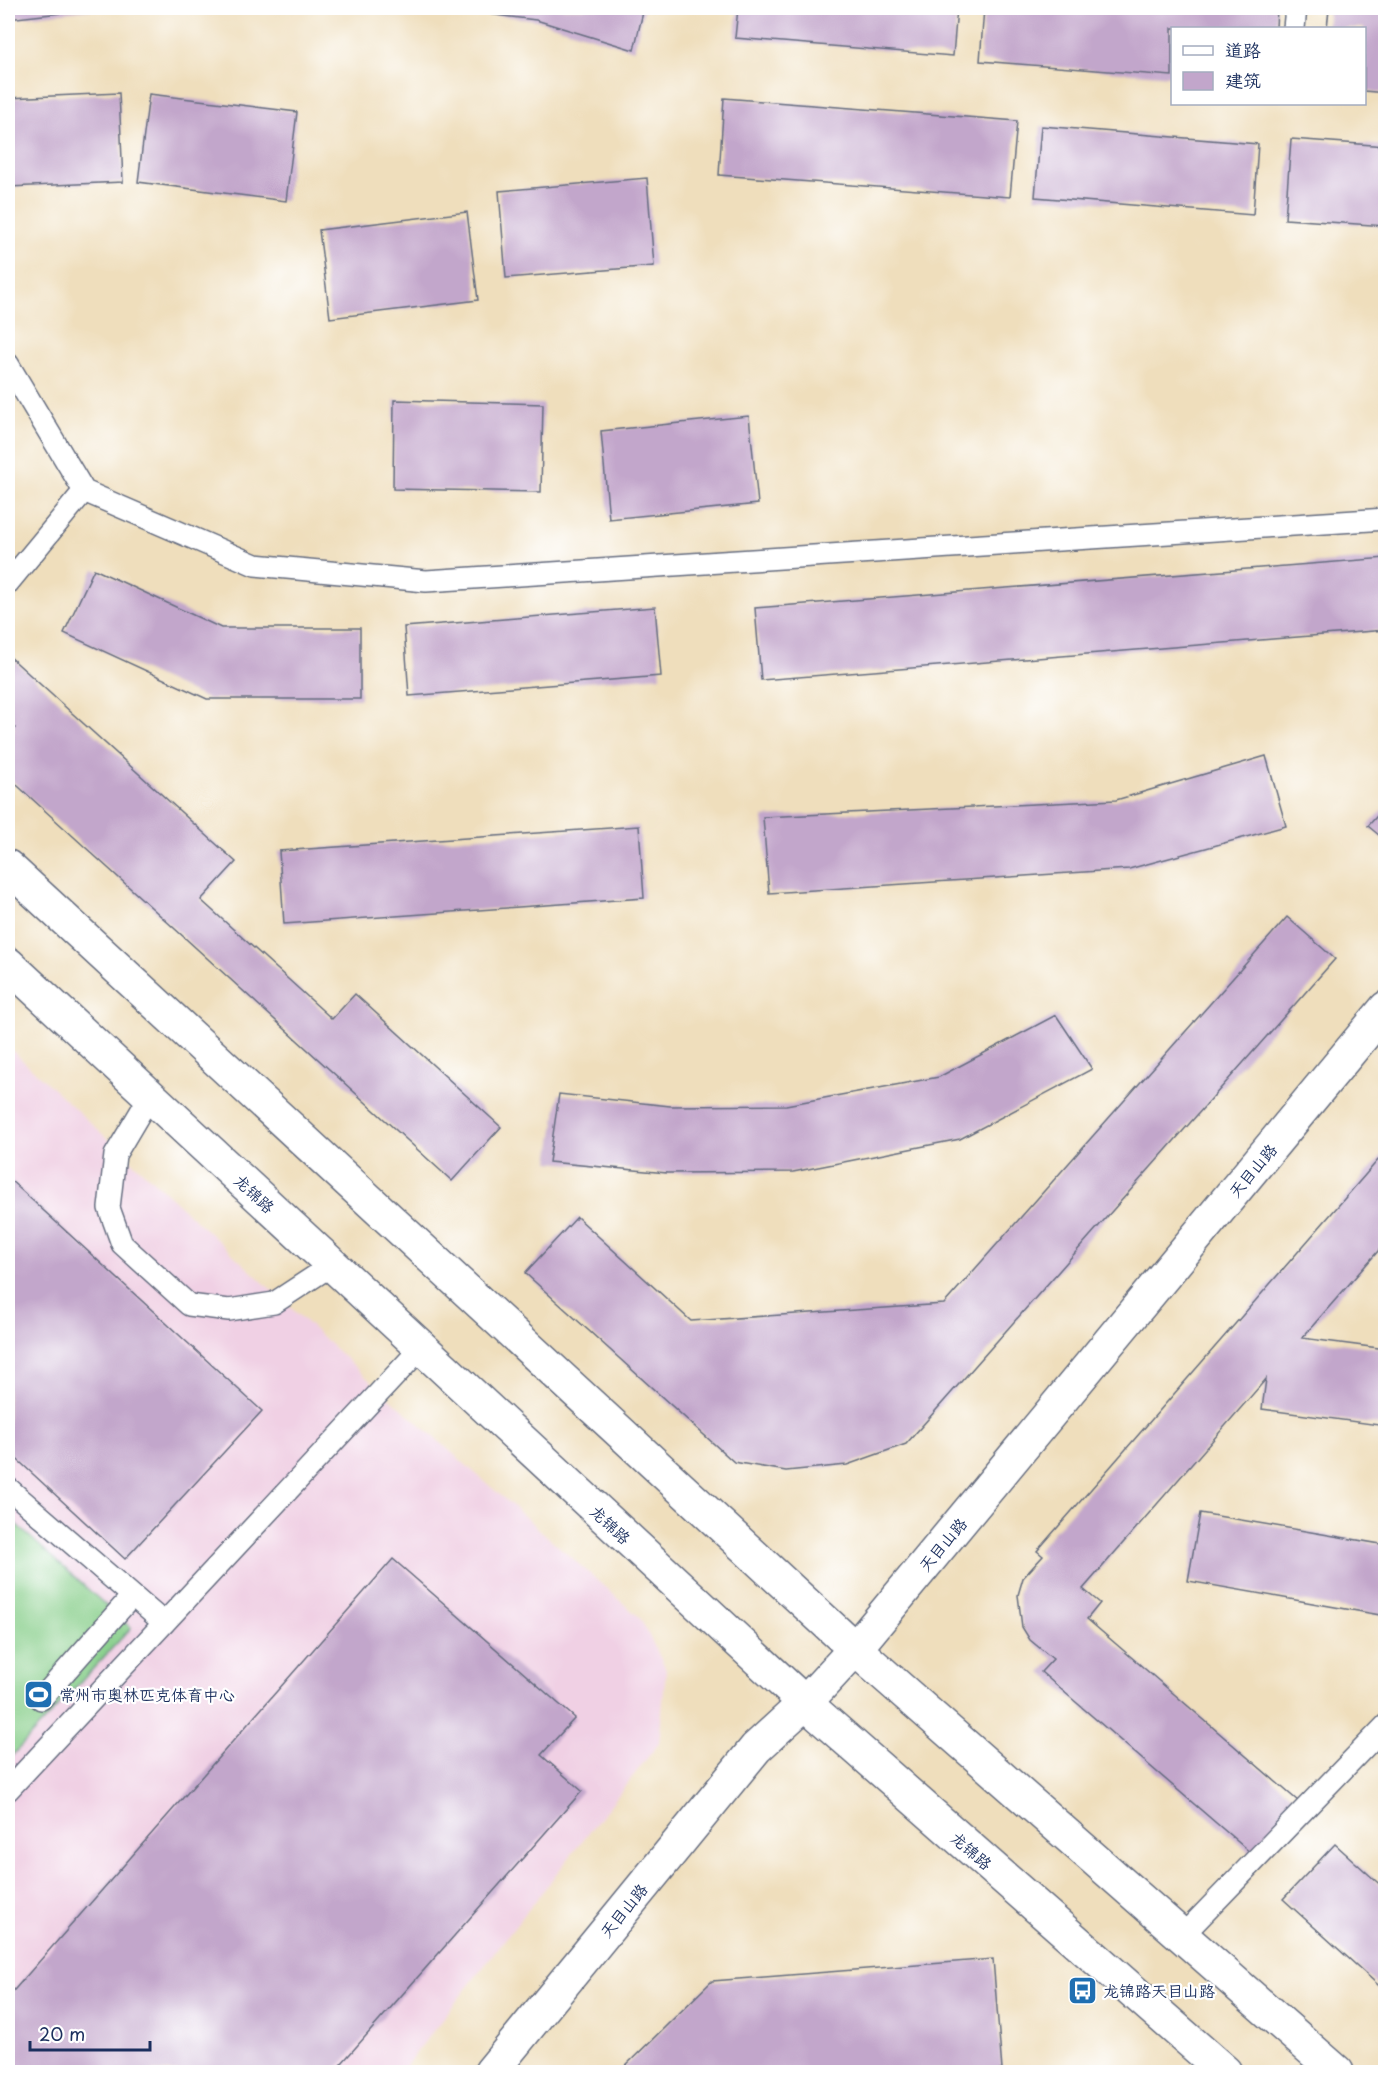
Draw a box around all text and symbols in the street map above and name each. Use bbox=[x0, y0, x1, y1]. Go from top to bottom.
legend bbox=[1171, 27, 1366, 105]
text: 道路 bbox=[1225, 36, 1261, 63]
text: 建筑 bbox=[1225, 66, 1261, 93]
street label: 天目山路 bbox=[1222, 1138, 1282, 1202]
street label: 龙锦路 bbox=[229, 1168, 281, 1218]
street label: 龙锦路 bbox=[585, 1499, 637, 1549]
street label: 天目山路 bbox=[912, 1512, 972, 1576]
sports icon: 常州市奥林匹克体育中心 bbox=[22, 1678, 54, 1710]
place label: 常州市奥林匹克体育中心 bbox=[59, 1682, 235, 1706]
street label: 龙锦路 bbox=[946, 1825, 998, 1875]
street label: 天目山路 bbox=[594, 1878, 652, 1942]
bus stop icon: 龙锦路天目山路 bbox=[1066, 1974, 1098, 2006]
place label: 龙锦路天目山路 bbox=[1103, 1978, 1215, 2002]
scale bar bbox=[30, 2014, 150, 2052]
text: 20 m bbox=[39, 2020, 85, 2047]

